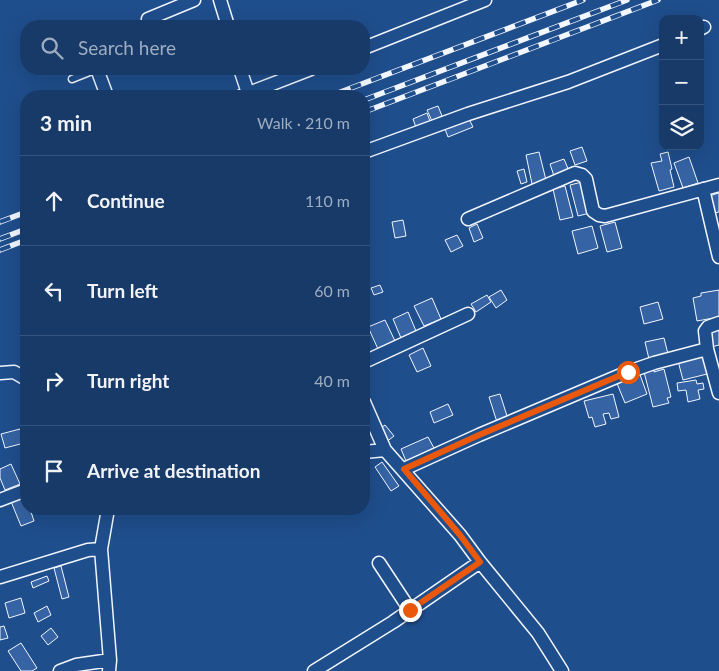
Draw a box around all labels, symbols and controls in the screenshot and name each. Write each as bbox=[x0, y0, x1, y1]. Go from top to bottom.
map controls bbox=[659, 15, 704, 150]
button: + bbox=[659, 15, 704, 60]
search box bbox=[20, 20, 370, 75]
icon: search bbox=[38, 34, 66, 62]
text: Search here bbox=[78, 36, 176, 59]
button: − bbox=[659, 60, 704, 105]
button: layers bbox=[659, 105, 704, 150]
text: 3 min bbox=[40, 110, 92, 135]
text: Walk · 210 m bbox=[257, 113, 350, 132]
icon: ahead bbox=[40, 187, 68, 215]
text: Continue bbox=[87, 189, 165, 212]
text: 110 m bbox=[305, 191, 350, 210]
icon: left bbox=[40, 277, 68, 305]
text: Turn left bbox=[87, 279, 158, 302]
text: 60 m bbox=[314, 281, 350, 300]
route start bbox=[617, 361, 640, 384]
icon: right bbox=[40, 367, 68, 395]
text: Turn right bbox=[87, 369, 169, 392]
text: 40 m bbox=[314, 371, 350, 390]
icon: arrive bbox=[40, 457, 68, 485]
text: Arrive at destination bbox=[87, 459, 260, 482]
route end bbox=[399, 599, 422, 622]

